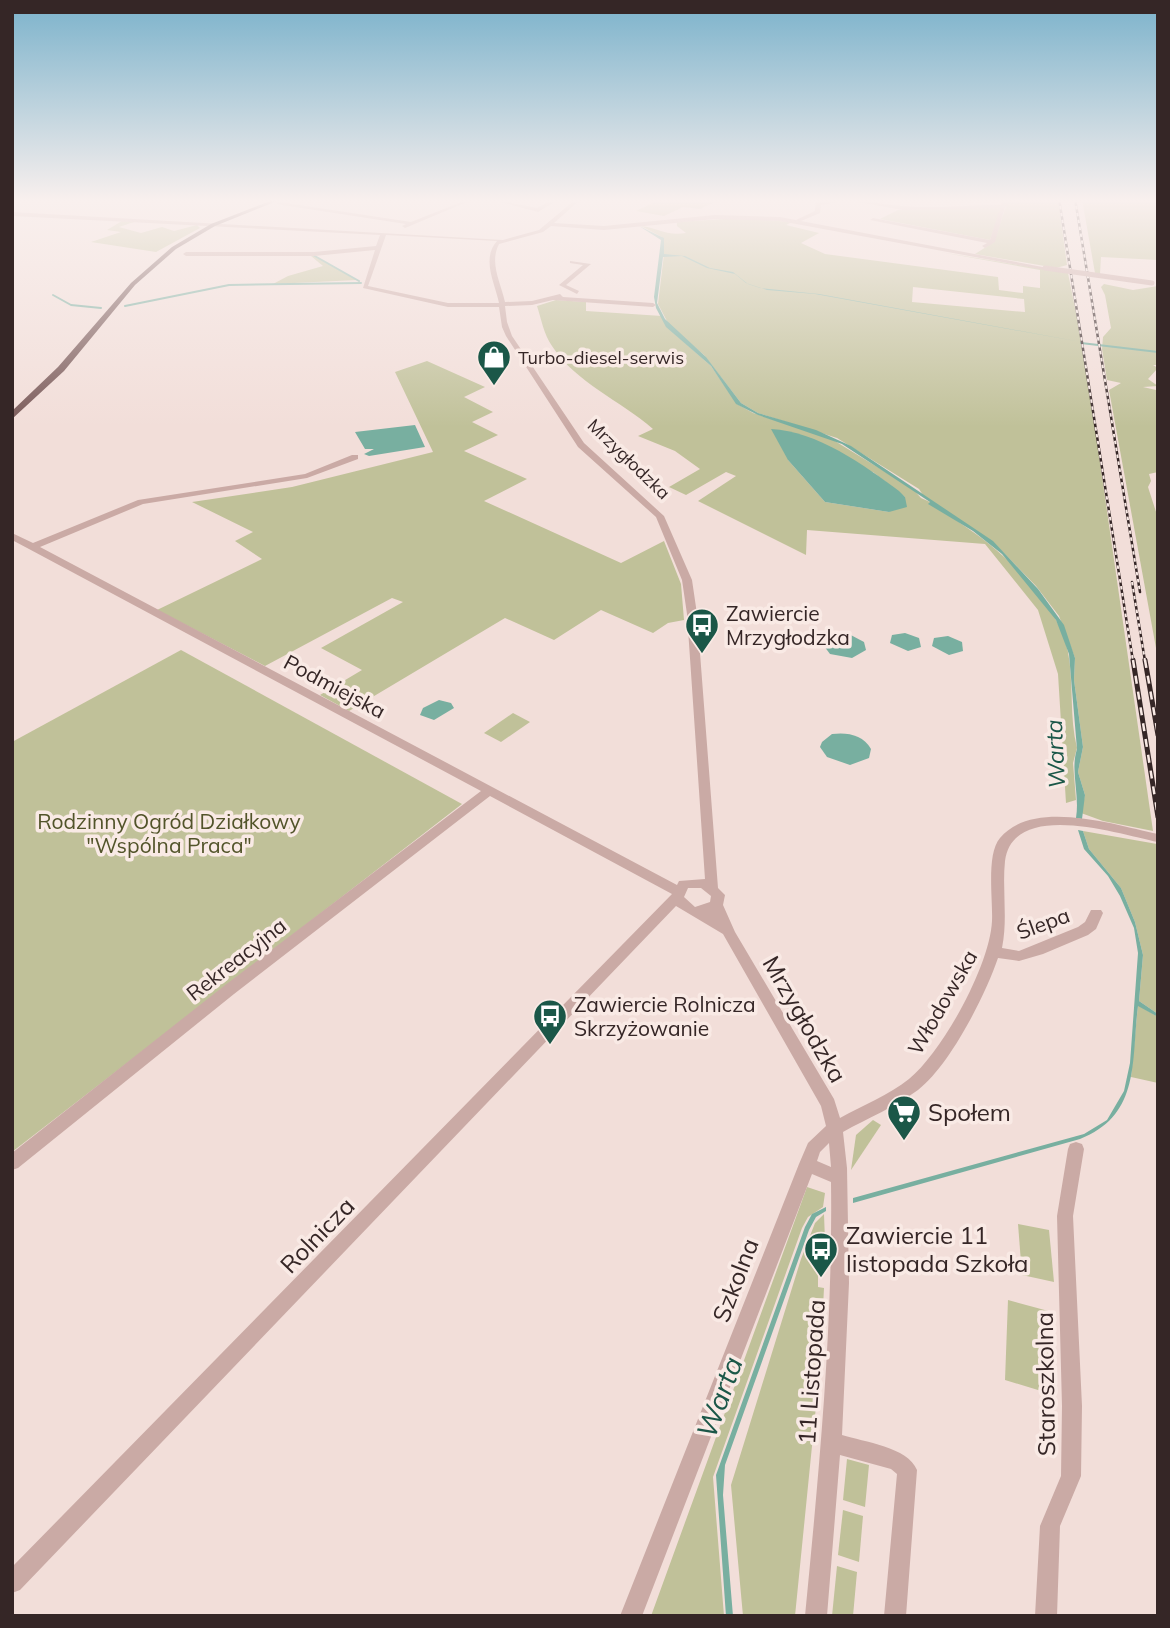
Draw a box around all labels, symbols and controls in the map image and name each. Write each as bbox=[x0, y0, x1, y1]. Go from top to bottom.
shop icon: Turbo-diesel-serwis bbox=[475, 338, 513, 387]
place label: Turbo-diesel-serwis bbox=[518, 346, 684, 369]
street label: Mrzygłodzka bbox=[583, 414, 675, 504]
place label: Zawiercie Mrzygłodzka bbox=[726, 600, 850, 650]
bus stop icon: Zawiercie Mrzygłodzka bbox=[683, 606, 721, 655]
street label: Podmiejska bbox=[280, 648, 390, 724]
water label: Warta bbox=[1039, 719, 1071, 789]
park label: Rodzinny Ogród Działkowy "Wspólna Praca" bbox=[37, 808, 301, 858]
street label: Ślepa bbox=[1013, 901, 1073, 945]
street label: Rekreacyjna bbox=[181, 912, 291, 1006]
street label: Włodowska bbox=[902, 945, 982, 1059]
street label: Mrzygłodzka bbox=[757, 950, 853, 1088]
place label: Zawiercie Rolnicza Skrzyżowanie bbox=[574, 991, 756, 1041]
bus stop icon: Zawiercie Rolnicza Skrzyżowanie bbox=[531, 997, 569, 1046]
supermarket icon: Społem bbox=[885, 1093, 923, 1142]
place label: Społem bbox=[928, 1097, 1011, 1127]
street label: Rolnicza bbox=[274, 1191, 360, 1279]
place label: Zawiercie 11 listopada Szkoła bbox=[846, 1220, 1028, 1278]
bus stop icon: Zawiercie 11 listopada Szkoła bbox=[802, 1230, 840, 1279]
street label: Szkolna bbox=[705, 1234, 765, 1326]
street label: 11 Listopada bbox=[791, 1299, 831, 1445]
street label: Staroszkolna bbox=[1029, 1312, 1061, 1456]
water label: Warta bbox=[688, 1352, 750, 1442]

